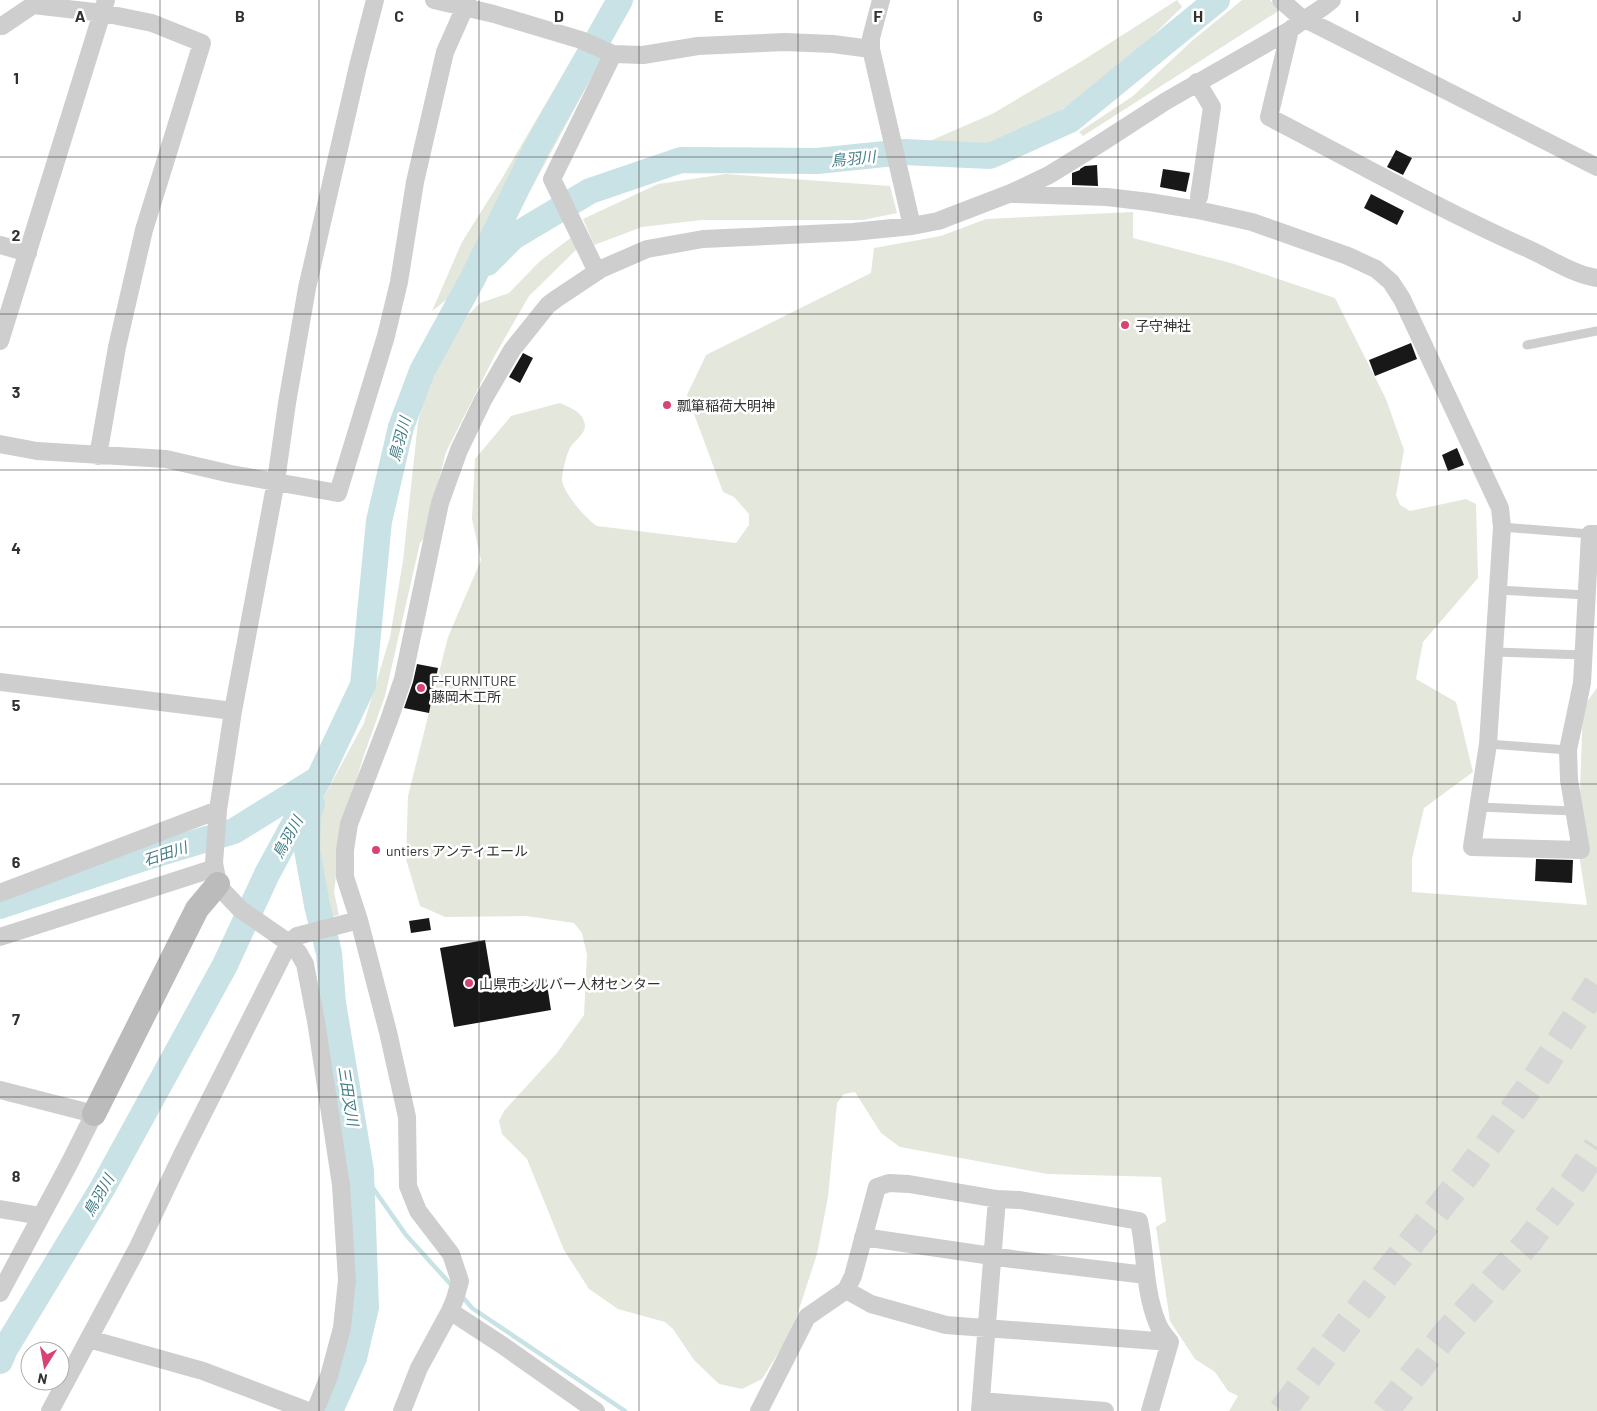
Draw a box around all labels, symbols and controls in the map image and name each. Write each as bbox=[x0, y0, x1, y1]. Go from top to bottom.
text: A bbox=[75, 6, 86, 25]
text: B bbox=[235, 6, 245, 25]
text: C bbox=[394, 6, 404, 25]
text: D bbox=[554, 6, 564, 25]
text: E bbox=[714, 6, 724, 25]
text: F bbox=[874, 6, 883, 25]
text: G bbox=[1033, 6, 1043, 25]
text: H bbox=[1193, 6, 1203, 25]
text: I bbox=[1355, 6, 1359, 25]
text: J bbox=[1512, 6, 1522, 25]
text: 1 bbox=[13, 68, 19, 87]
water label: 鳥羽川 bbox=[830, 146, 878, 169]
text: 2 bbox=[12, 225, 21, 244]
place label: 子守神社 bbox=[1135, 317, 1191, 334]
marker: 子守神社 bbox=[1119, 319, 1131, 331]
text: 3 bbox=[12, 382, 20, 401]
place label: 瓢箪稲荷大明神 bbox=[677, 397, 775, 414]
marker: 瓢箪稲荷大明神 bbox=[661, 399, 673, 411]
water label: 鳥羽川 bbox=[384, 413, 414, 463]
text: 4 bbox=[11, 538, 21, 557]
place label: F-FURNITURE 藤岡木工所 bbox=[431, 672, 517, 705]
marker: F-FURNITURE 藤岡木工所 bbox=[415, 682, 427, 694]
text: 5 bbox=[12, 695, 21, 714]
water label: 鳥羽川 bbox=[268, 811, 307, 861]
water label: 石田川 bbox=[141, 837, 191, 869]
place label: untiers アンティエール bbox=[386, 842, 528, 859]
marker: untiers アンティエール bbox=[370, 844, 382, 856]
text: 6 bbox=[12, 852, 21, 871]
place label: 山県市シルバー人材センター bbox=[479, 975, 661, 992]
marker: 山県市シルバー人材センター bbox=[463, 977, 475, 989]
text: 7 bbox=[12, 1009, 20, 1028]
water label: 三田叉川 bbox=[335, 1065, 363, 1129]
text: 8 bbox=[12, 1166, 21, 1185]
water label: 鳥羽川 bbox=[79, 1169, 118, 1219]
north arrow bbox=[20, 1341, 70, 1391]
text: N bbox=[36, 1370, 49, 1388]

